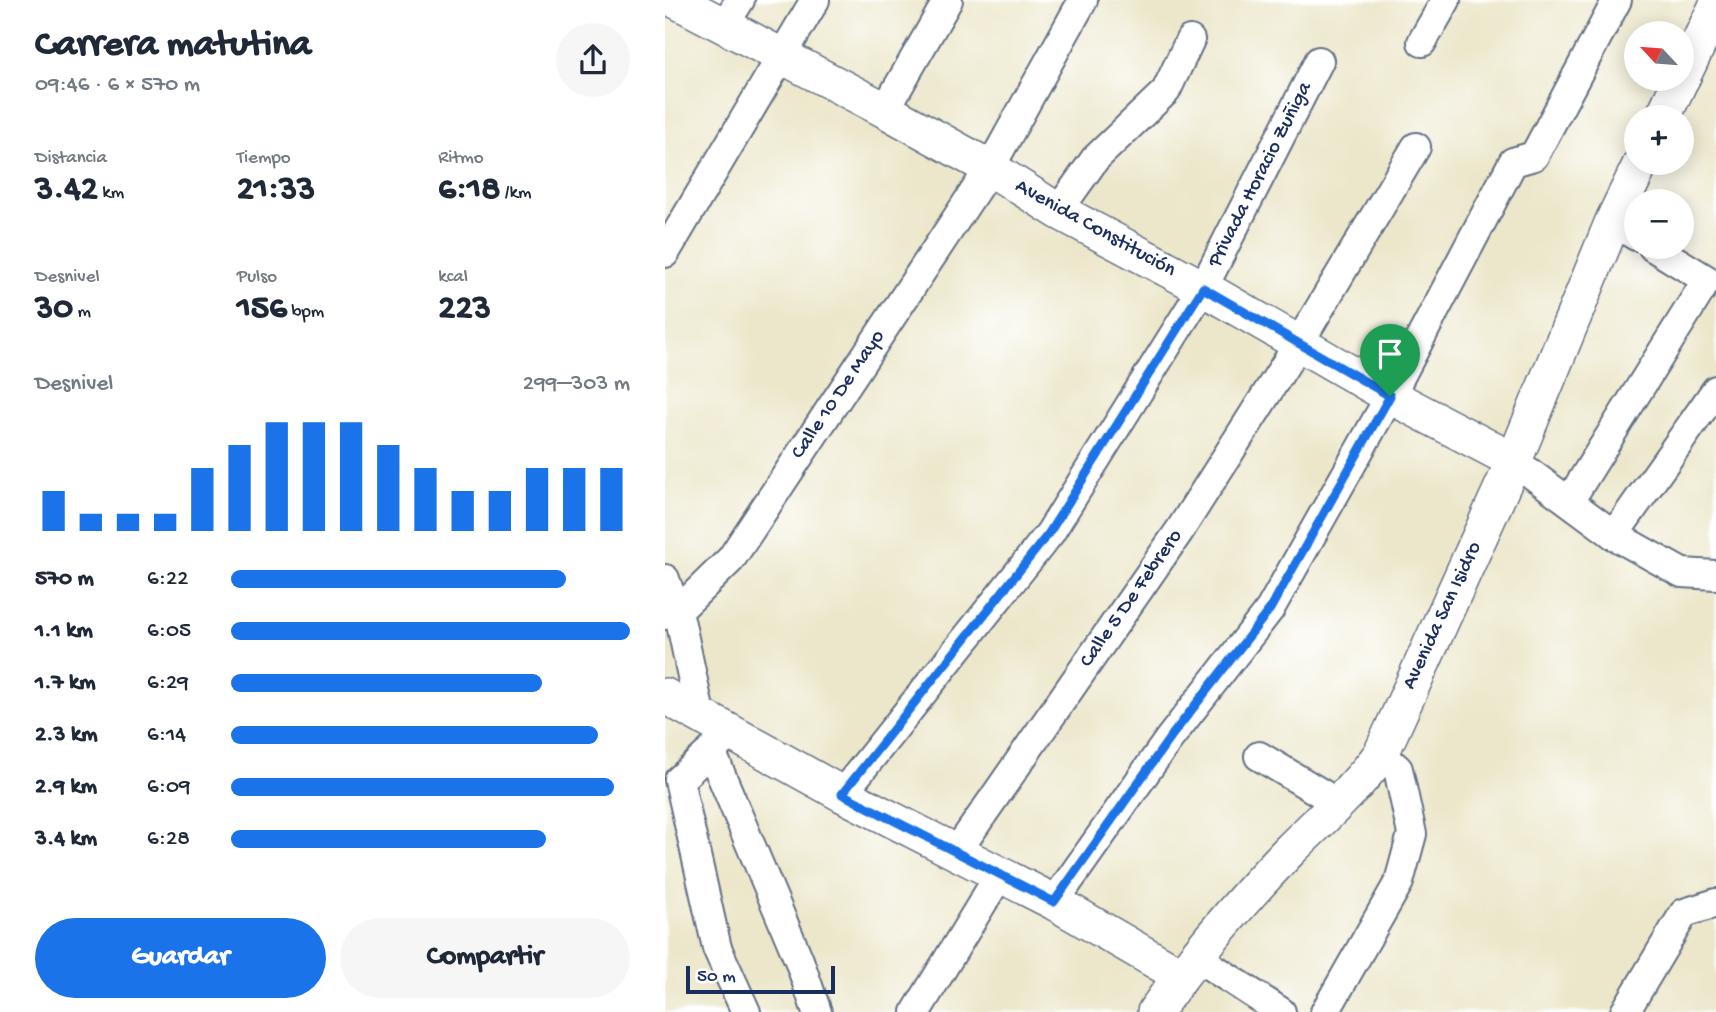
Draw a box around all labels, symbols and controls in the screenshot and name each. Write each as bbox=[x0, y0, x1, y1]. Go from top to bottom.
north arrow bbox=[1624, 21, 1694, 91]
map controls bbox=[1624, 21, 1694, 259]
button: share bbox=[556, 23, 630, 97]
text: Carrera matutina bbox=[35, 24, 311, 68]
text: 09:46 · 6 × 570 m bbox=[35, 72, 200, 99]
street label: Privada Horacio Zuñiga bbox=[1203, 77, 1319, 273]
button: + bbox=[1624, 105, 1694, 175]
text: Distancia bbox=[35, 147, 107, 170]
text: Tiempo bbox=[237, 147, 291, 170]
text: Ritmo bbox=[438, 147, 484, 170]
text: 3.42 bbox=[35, 170, 98, 211]
text: 21:33 bbox=[237, 170, 315, 211]
text: 6:18 bbox=[438, 170, 500, 211]
street label: Avenida Constitución bbox=[1010, 174, 1180, 284]
text: km bbox=[98, 182, 124, 205]
text: /km bbox=[500, 182, 531, 205]
button: − bbox=[1624, 189, 1694, 259]
text: Desnivel bbox=[35, 266, 100, 289]
text: Pulso bbox=[237, 266, 277, 289]
text: kcal bbox=[438, 266, 468, 289]
text: 30 bbox=[35, 289, 73, 330]
text: 156 bbox=[237, 289, 287, 330]
text: 223 bbox=[438, 289, 491, 330]
text: m bbox=[73, 301, 91, 324]
text: bpm bbox=[287, 301, 324, 324]
pin bbox=[1360, 324, 1420, 396]
street label: Calle 10 De Mayo bbox=[787, 326, 891, 464]
icon: arrive bbox=[1371, 335, 1409, 373]
text: Desnivel bbox=[35, 371, 113, 398]
text: 299–303 m bbox=[523, 371, 630, 398]
street label: Calle 5 De Febrero bbox=[1075, 525, 1189, 673]
street label: Avenida San Isidro bbox=[1398, 538, 1488, 694]
text: 570 m bbox=[35, 566, 94, 593]
text: 6:22 bbox=[147, 566, 188, 593]
text: 1.1 km bbox=[35, 618, 93, 645]
text: 6:05 bbox=[147, 618, 191, 645]
text: 1.7 km bbox=[35, 670, 96, 697]
text: 6:29 bbox=[147, 670, 189, 697]
text: 2.3 km bbox=[35, 722, 97, 749]
text: 6:14 bbox=[147, 722, 186, 749]
text: 2.9 km bbox=[35, 774, 97, 801]
text: 6:09 bbox=[147, 774, 190, 801]
text: 3.4 km bbox=[35, 826, 97, 853]
text: 6:28 bbox=[147, 826, 190, 853]
button: Guardar bbox=[35, 918, 326, 998]
button: Compartir bbox=[340, 918, 630, 998]
scale bar bbox=[686, 963, 835, 995]
text: 50 m bbox=[697, 966, 736, 989]

